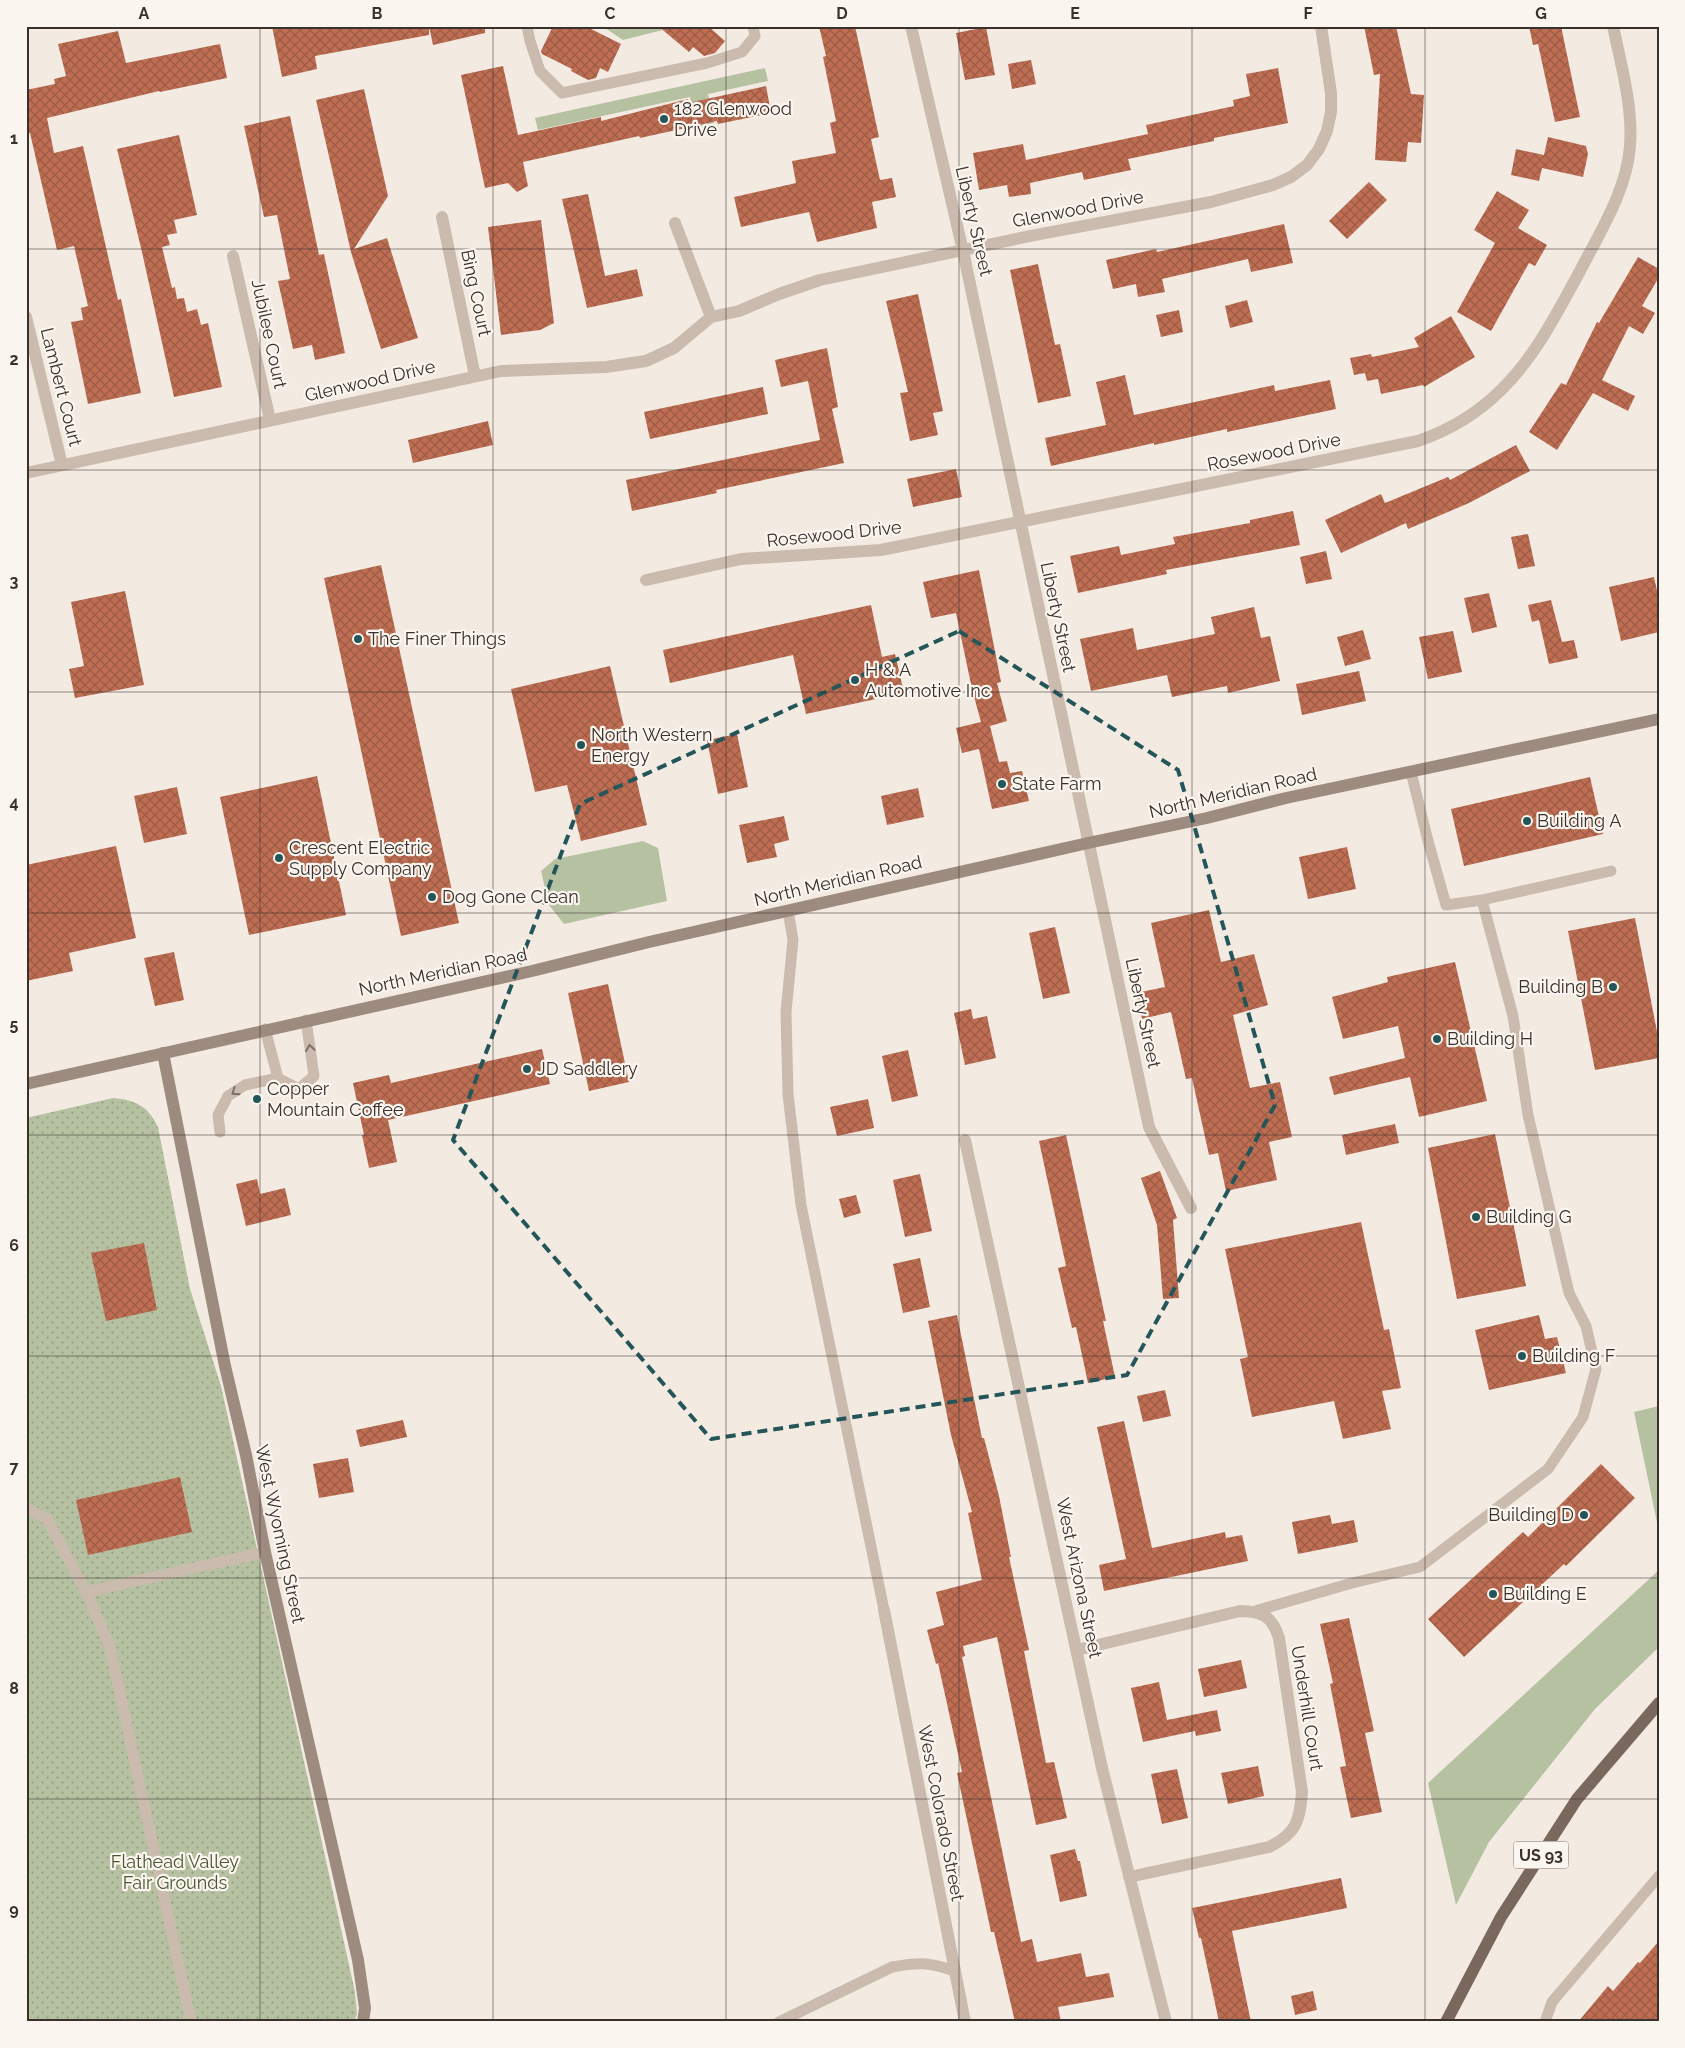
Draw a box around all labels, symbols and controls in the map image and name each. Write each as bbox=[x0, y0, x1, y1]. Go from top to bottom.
text: A bbox=[139, 4, 150, 23]
text: B bbox=[372, 4, 383, 23]
text: C bbox=[605, 4, 616, 23]
text: D bbox=[836, 4, 848, 23]
text: E bbox=[1070, 4, 1080, 23]
text: F bbox=[1303, 4, 1313, 23]
text: G bbox=[1535, 4, 1547, 23]
place label: 182 Glenwood Drive bbox=[674, 98, 792, 140]
marker: 182 Glenwood Drive bbox=[658, 113, 670, 125]
text: 1 bbox=[10, 129, 18, 148]
street label: Liberty Street bbox=[952, 164, 997, 278]
street label: Glenwood Drive bbox=[1011, 185, 1146, 232]
street label: Bing Court bbox=[457, 248, 496, 338]
street label: Jubilee Court bbox=[248, 277, 291, 390]
street label: Lambert Court bbox=[37, 325, 86, 448]
text: 2 bbox=[9, 350, 19, 369]
street label: Glenwood Drive bbox=[303, 355, 438, 406]
street label: Rosewood Drive bbox=[1205, 428, 1343, 475]
street label: Rosewood Drive bbox=[765, 516, 903, 551]
street label: Liberty Street bbox=[1037, 560, 1080, 674]
text: 3 bbox=[10, 572, 19, 591]
place label: The Finer Things bbox=[368, 628, 506, 649]
marker: The Finer Things bbox=[352, 633, 364, 645]
place label: H & A Automotive Inc bbox=[865, 659, 991, 701]
marker: H & A Automotive Inc bbox=[849, 674, 861, 686]
place label: North Western Energy bbox=[591, 724, 712, 766]
marker: North Western Energy bbox=[575, 739, 587, 751]
street label: North Meridian Road bbox=[1147, 763, 1319, 822]
place label: State Farm bbox=[1012, 773, 1102, 794]
marker: State Farm bbox=[996, 778, 1008, 790]
text: 4 bbox=[9, 793, 19, 812]
place label: Building A bbox=[1537, 810, 1621, 831]
marker: Building A bbox=[1521, 815, 1533, 827]
place label: Crescent Electric Supply Company bbox=[289, 837, 432, 879]
street label: North Meridian Road bbox=[752, 851, 924, 910]
marker: Crescent Electric Supply Company bbox=[273, 852, 285, 864]
place label: Dog Gone Clean bbox=[442, 886, 579, 907]
marker: Dog Gone Clean bbox=[426, 891, 438, 903]
street label: North Meridian Road bbox=[357, 943, 529, 1000]
street label: Liberty Street bbox=[1122, 956, 1165, 1070]
place label: Building B bbox=[1518, 976, 1603, 997]
marker: Building B bbox=[1607, 981, 1619, 993]
text: 5 bbox=[10, 1015, 19, 1034]
place label: Building H bbox=[1447, 1028, 1533, 1049]
marker: Building H bbox=[1431, 1033, 1443, 1045]
one-way arrow bbox=[305, 1044, 315, 1053]
place label: JD Saddlery bbox=[537, 1058, 638, 1079]
marker: JD Saddlery bbox=[521, 1063, 533, 1075]
place label: Copper Mountain Coffee bbox=[267, 1078, 404, 1120]
one-way arrow bbox=[231, 1086, 240, 1095]
marker: Copper Mountain Coffee bbox=[251, 1093, 263, 1105]
place label: Building G bbox=[1486, 1206, 1572, 1227]
marker: Building G bbox=[1470, 1211, 1482, 1223]
text: 6 bbox=[9, 1236, 19, 1255]
place label: Building F bbox=[1532, 1345, 1615, 1366]
marker: Building F bbox=[1516, 1350, 1528, 1362]
street label: West Wyoming Street bbox=[251, 1443, 310, 1625]
text: 7 bbox=[10, 1458, 19, 1477]
street label: West Arizona Street bbox=[1052, 1496, 1107, 1660]
place label: Building D bbox=[1488, 1504, 1574, 1525]
marker: Building D bbox=[1578, 1509, 1590, 1521]
place label: Building E bbox=[1503, 1583, 1587, 1604]
marker: Building E bbox=[1487, 1588, 1499, 1600]
street label: Underhill Court bbox=[1287, 1644, 1328, 1772]
text: 8 bbox=[9, 1679, 19, 1698]
street label: West Colorado Street bbox=[914, 1723, 969, 1903]
road number: US 93 bbox=[1514, 1842, 1568, 1868]
park label: Flathead Valley Fair Grounds bbox=[111, 1851, 239, 1893]
text: 9 bbox=[9, 1900, 19, 1919]

